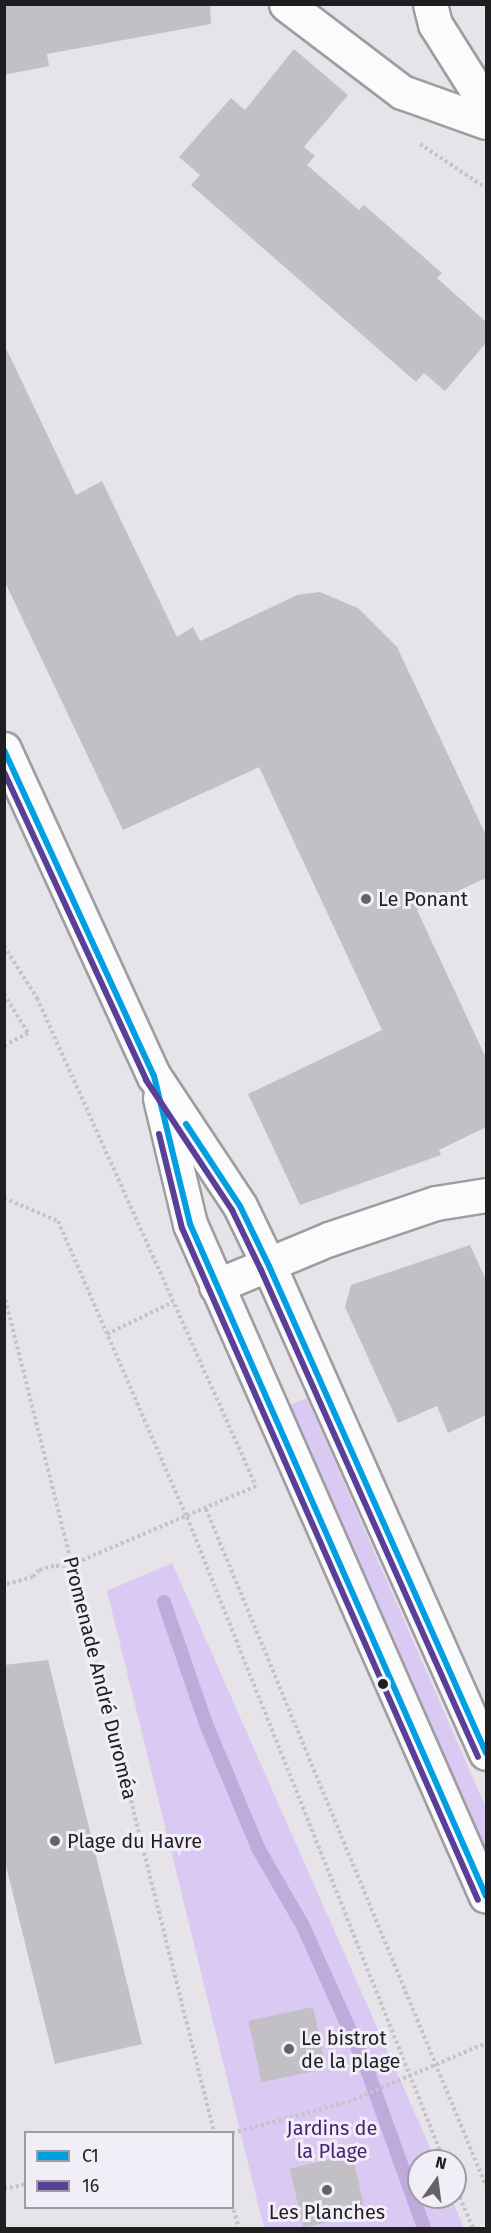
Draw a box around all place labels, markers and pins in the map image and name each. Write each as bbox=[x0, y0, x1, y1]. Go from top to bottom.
place label: Le Ponant bbox=[378, 887, 468, 911]
marker: Le Ponant bbox=[359, 892, 373, 906]
unlabelled marker bbox=[377, 1678, 389, 1690]
place label: Plage du Havre bbox=[67, 1829, 202, 1853]
marker: Plage du Havre bbox=[48, 1834, 62, 1848]
place label: Le bistrot de la plage bbox=[301, 2026, 400, 2073]
marker: Le bistrot de la plage bbox=[282, 2042, 296, 2056]
marker: Les Planches bbox=[320, 2183, 334, 2197]
place label: Les Planches bbox=[269, 2200, 385, 2224]

